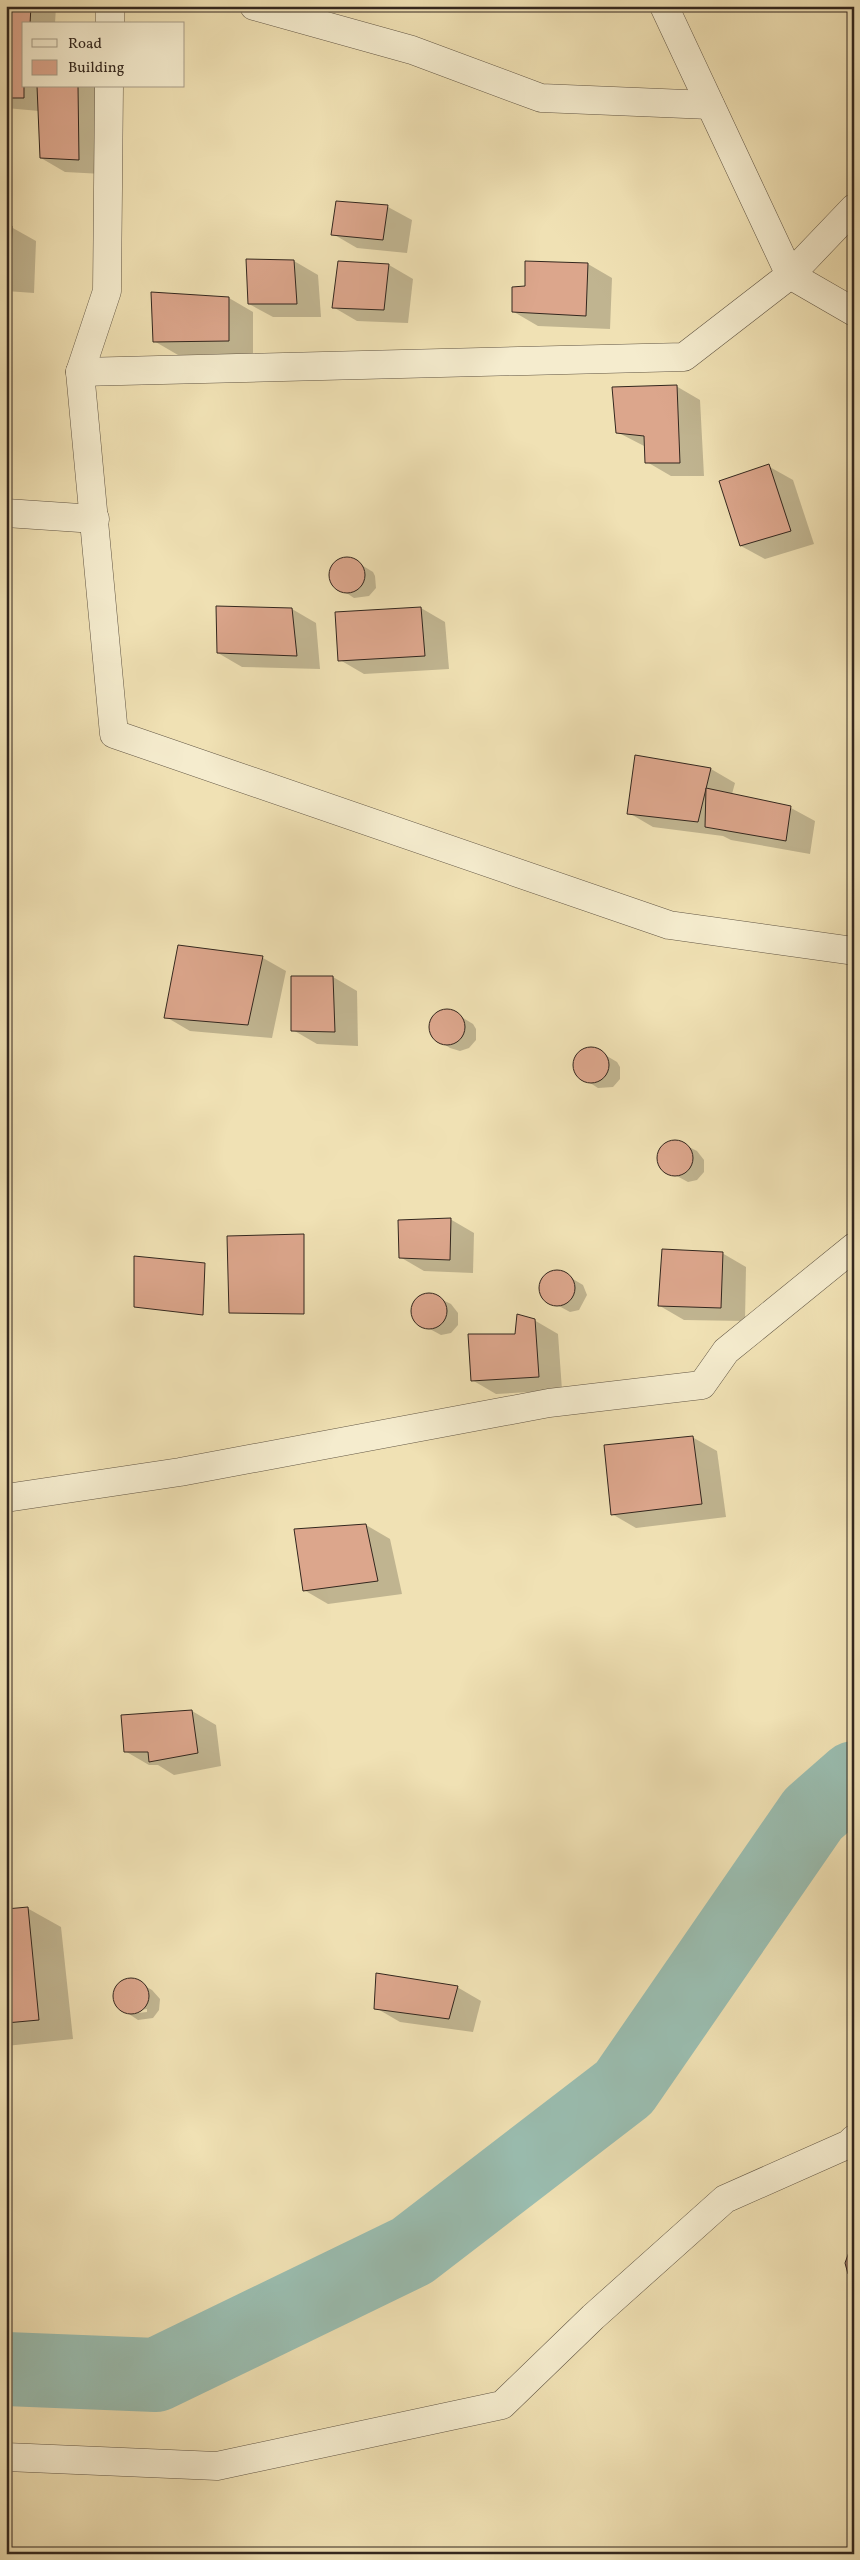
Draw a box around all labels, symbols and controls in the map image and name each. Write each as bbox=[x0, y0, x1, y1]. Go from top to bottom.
legend bbox=[22, 22, 185, 88]
text: Road bbox=[68, 34, 102, 55]
text: Building bbox=[68, 58, 125, 79]

